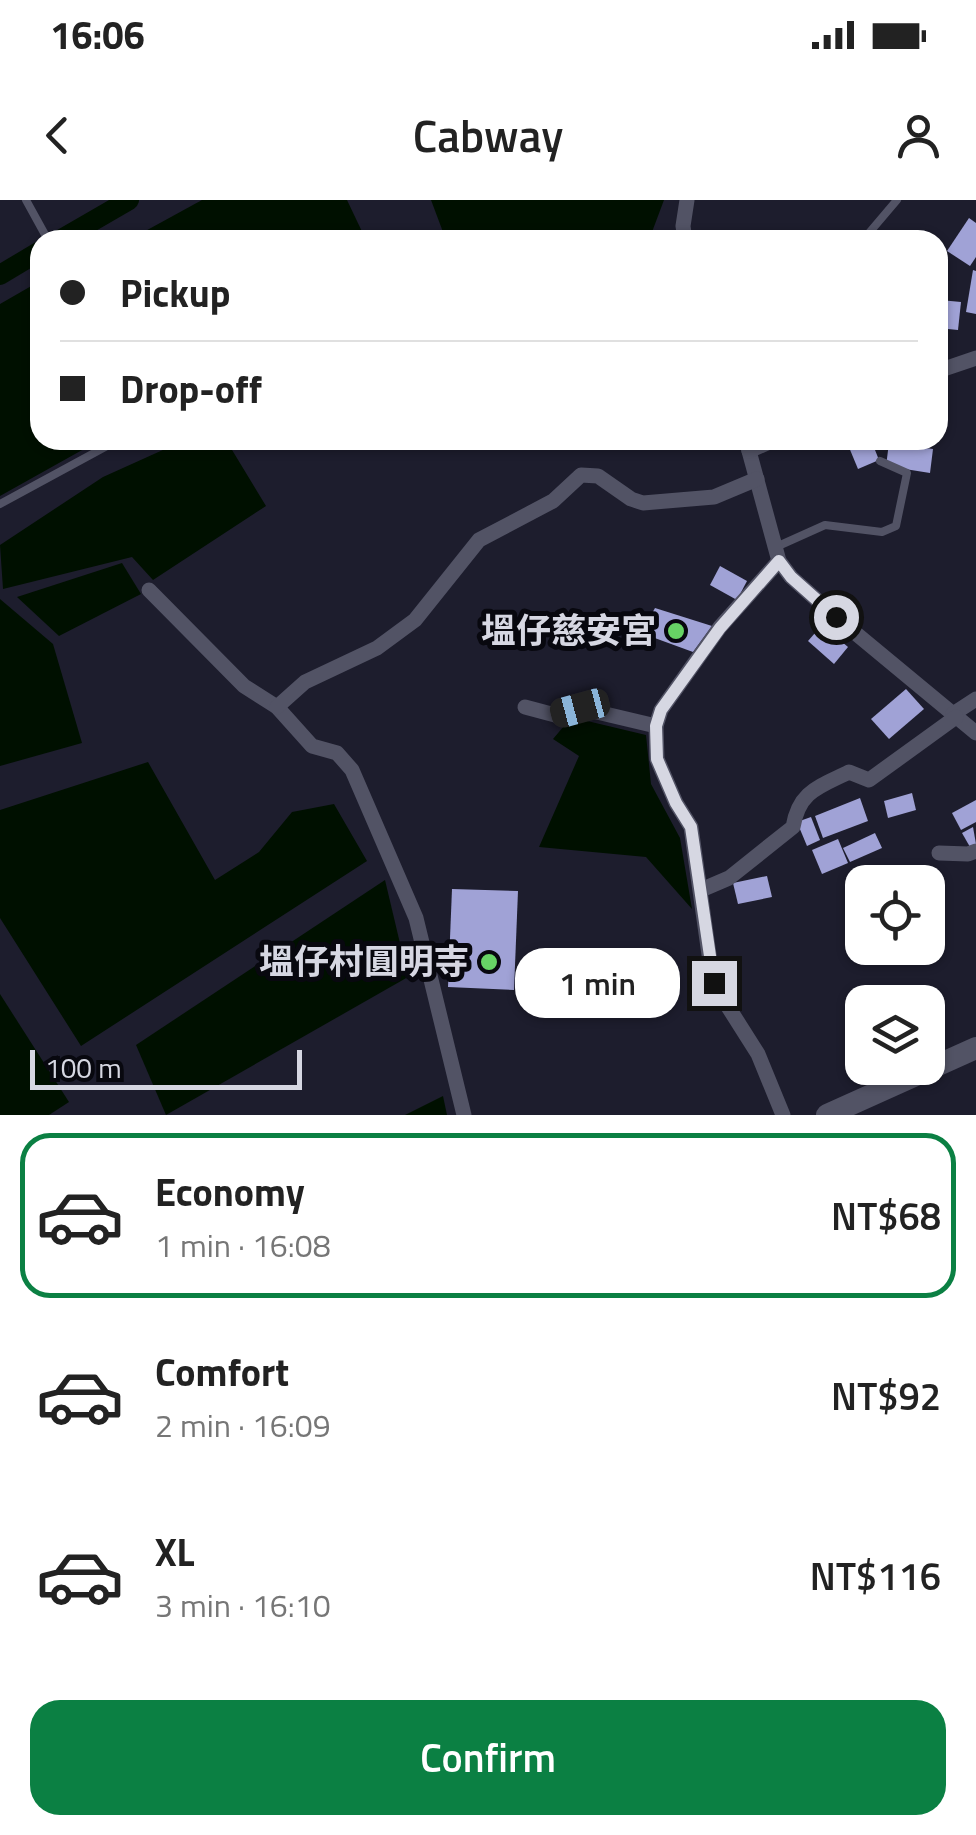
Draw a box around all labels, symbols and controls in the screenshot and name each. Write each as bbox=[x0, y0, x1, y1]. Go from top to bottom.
text: 16:06 bbox=[50, 6, 145, 64]
text: Cabway bbox=[413, 101, 563, 169]
icon: back bbox=[30, 108, 85, 163]
icon: person bbox=[891, 108, 946, 163]
text: Pickup bbox=[120, 264, 230, 322]
text: Drop-off bbox=[120, 360, 262, 418]
route start bbox=[814, 595, 859, 640]
place label: 塭仔慈安宮 bbox=[481, 603, 656, 657]
marker: 塭仔慈安宮 bbox=[665, 620, 687, 642]
car bbox=[547, 686, 613, 730]
map controls bbox=[845, 865, 945, 1085]
button: locate bbox=[845, 865, 945, 965]
place label: 塭仔村圓明寺 bbox=[259, 934, 469, 988]
callout: 1 min bbox=[514, 948, 679, 1018]
marker: 塭仔村圓明寺 bbox=[478, 951, 500, 973]
text: 1 min bbox=[559, 959, 636, 1007]
route end bbox=[692, 961, 737, 1006]
button: layers bbox=[845, 985, 945, 1085]
scale bar bbox=[30, 1045, 302, 1090]
text: 100 m bbox=[45, 1046, 122, 1089]
text: Economy bbox=[155, 1163, 305, 1221]
icon: car bbox=[35, 1171, 125, 1261]
text: NT$68 bbox=[831, 1187, 941, 1245]
text: 1 min · 16:08 bbox=[155, 1221, 331, 1269]
text: Comfort bbox=[155, 1343, 289, 1401]
icon: car bbox=[35, 1351, 125, 1441]
text: NT$92 bbox=[831, 1367, 941, 1425]
text: 2 min · 16:09 bbox=[155, 1401, 331, 1449]
text: XL bbox=[155, 1523, 195, 1581]
icon: car bbox=[35, 1531, 125, 1621]
text: NT$116 bbox=[810, 1547, 941, 1605]
text: 3 min · 16:10 bbox=[155, 1581, 331, 1629]
button: Confirm bbox=[30, 1700, 946, 1815]

